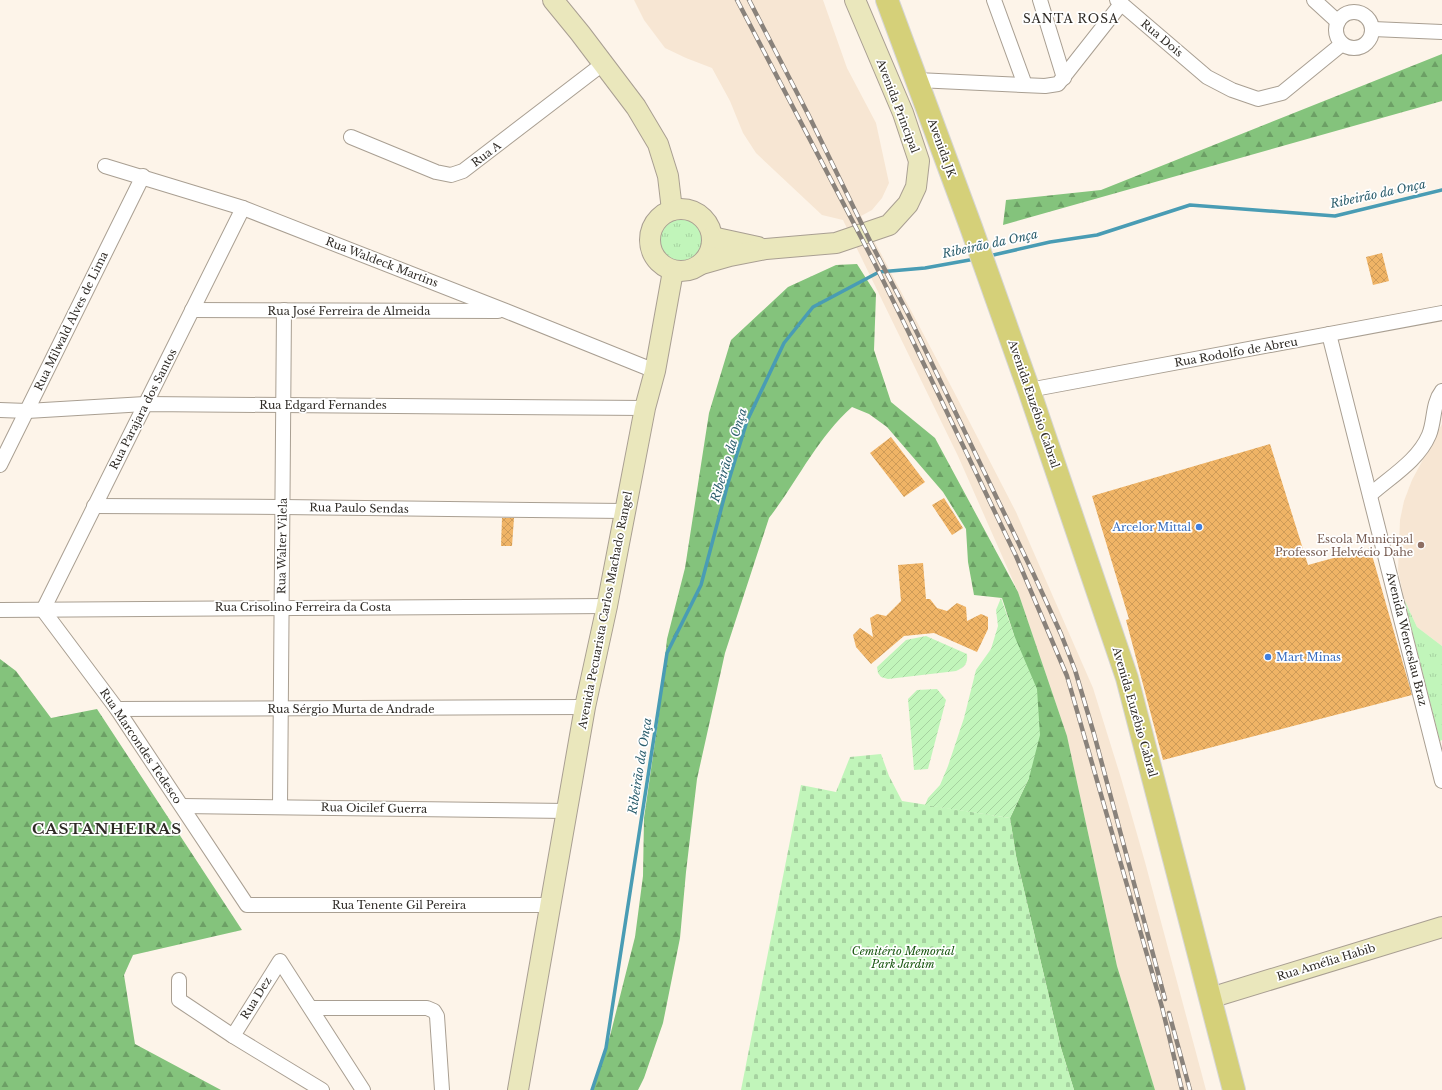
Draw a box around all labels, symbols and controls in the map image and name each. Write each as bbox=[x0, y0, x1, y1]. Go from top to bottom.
district label: SANTA ROSA bbox=[1023, 11, 1119, 26]
street label: Rua Dois bbox=[1138, 16, 1186, 60]
street label: Avenida Principal bbox=[873, 56, 923, 155]
street label: Avenida JK bbox=[925, 116, 959, 180]
street label: Rua A bbox=[469, 138, 504, 170]
water label: Ribeirão da Onça bbox=[1328, 176, 1427, 211]
water label: Ribeirão da Onça bbox=[940, 226, 1039, 261]
street label: Rua Waldeck Martins bbox=[324, 234, 440, 290]
street label: Rua Milwald Alves de Lima bbox=[31, 248, 111, 393]
street label: Rua José Ferreira de Almeida bbox=[268, 304, 431, 318]
street label: Rua Rodolfo de Abreu bbox=[1173, 334, 1299, 370]
street label: Avenida Euzébio Cabral bbox=[1005, 337, 1063, 470]
street label: Rua Parajara dos Santos bbox=[106, 346, 180, 472]
street label: Rua Edgard Fernandes bbox=[259, 398, 387, 412]
water label: Ribeirão da Onça bbox=[707, 406, 750, 505]
street label: Avenida Pecuarista Carlos Machado Rangel bbox=[575, 490, 635, 731]
street label: Rua Walter Vilela bbox=[274, 497, 290, 594]
street label: Rua Paulo Sendas bbox=[309, 500, 409, 516]
place label: Arcelor Mittal bbox=[1112, 520, 1191, 534]
marker: Arcelor Mittal bbox=[1194, 522, 1204, 532]
place label: Escola Municipal Professor Helvécio Dahe bbox=[1275, 532, 1413, 559]
marker: Escola Municipal Professor Helvécio Dahe bbox=[1416, 540, 1426, 550]
street label: Avenida Wenceslau Braz bbox=[1383, 570, 1430, 707]
street label: Rua Crisolino Ferreira da Costa bbox=[215, 600, 392, 614]
street label: Avenida Euzébio Cabral bbox=[1109, 644, 1160, 779]
place label: Mart Minas bbox=[1276, 650, 1341, 664]
marker: Mart Minas bbox=[1263, 652, 1273, 662]
street label: Rua Marcondes Tedesco bbox=[97, 686, 185, 806]
street label: Rua Sérgio Murta de Andrade bbox=[267, 702, 435, 716]
water label: Ribeirão da Onça bbox=[624, 717, 655, 816]
street label: Rua Oicilef Guerra bbox=[321, 800, 428, 816]
district label: CASTANHEIRAS bbox=[32, 819, 182, 838]
street label: Rua Tenente Gil Pereira bbox=[332, 898, 467, 912]
street label: Rua Amélia Habib bbox=[1275, 940, 1377, 984]
park label: Cemitério Memorial Park Jardim bbox=[852, 944, 955, 971]
street label: Rua Dez bbox=[238, 974, 274, 1022]

